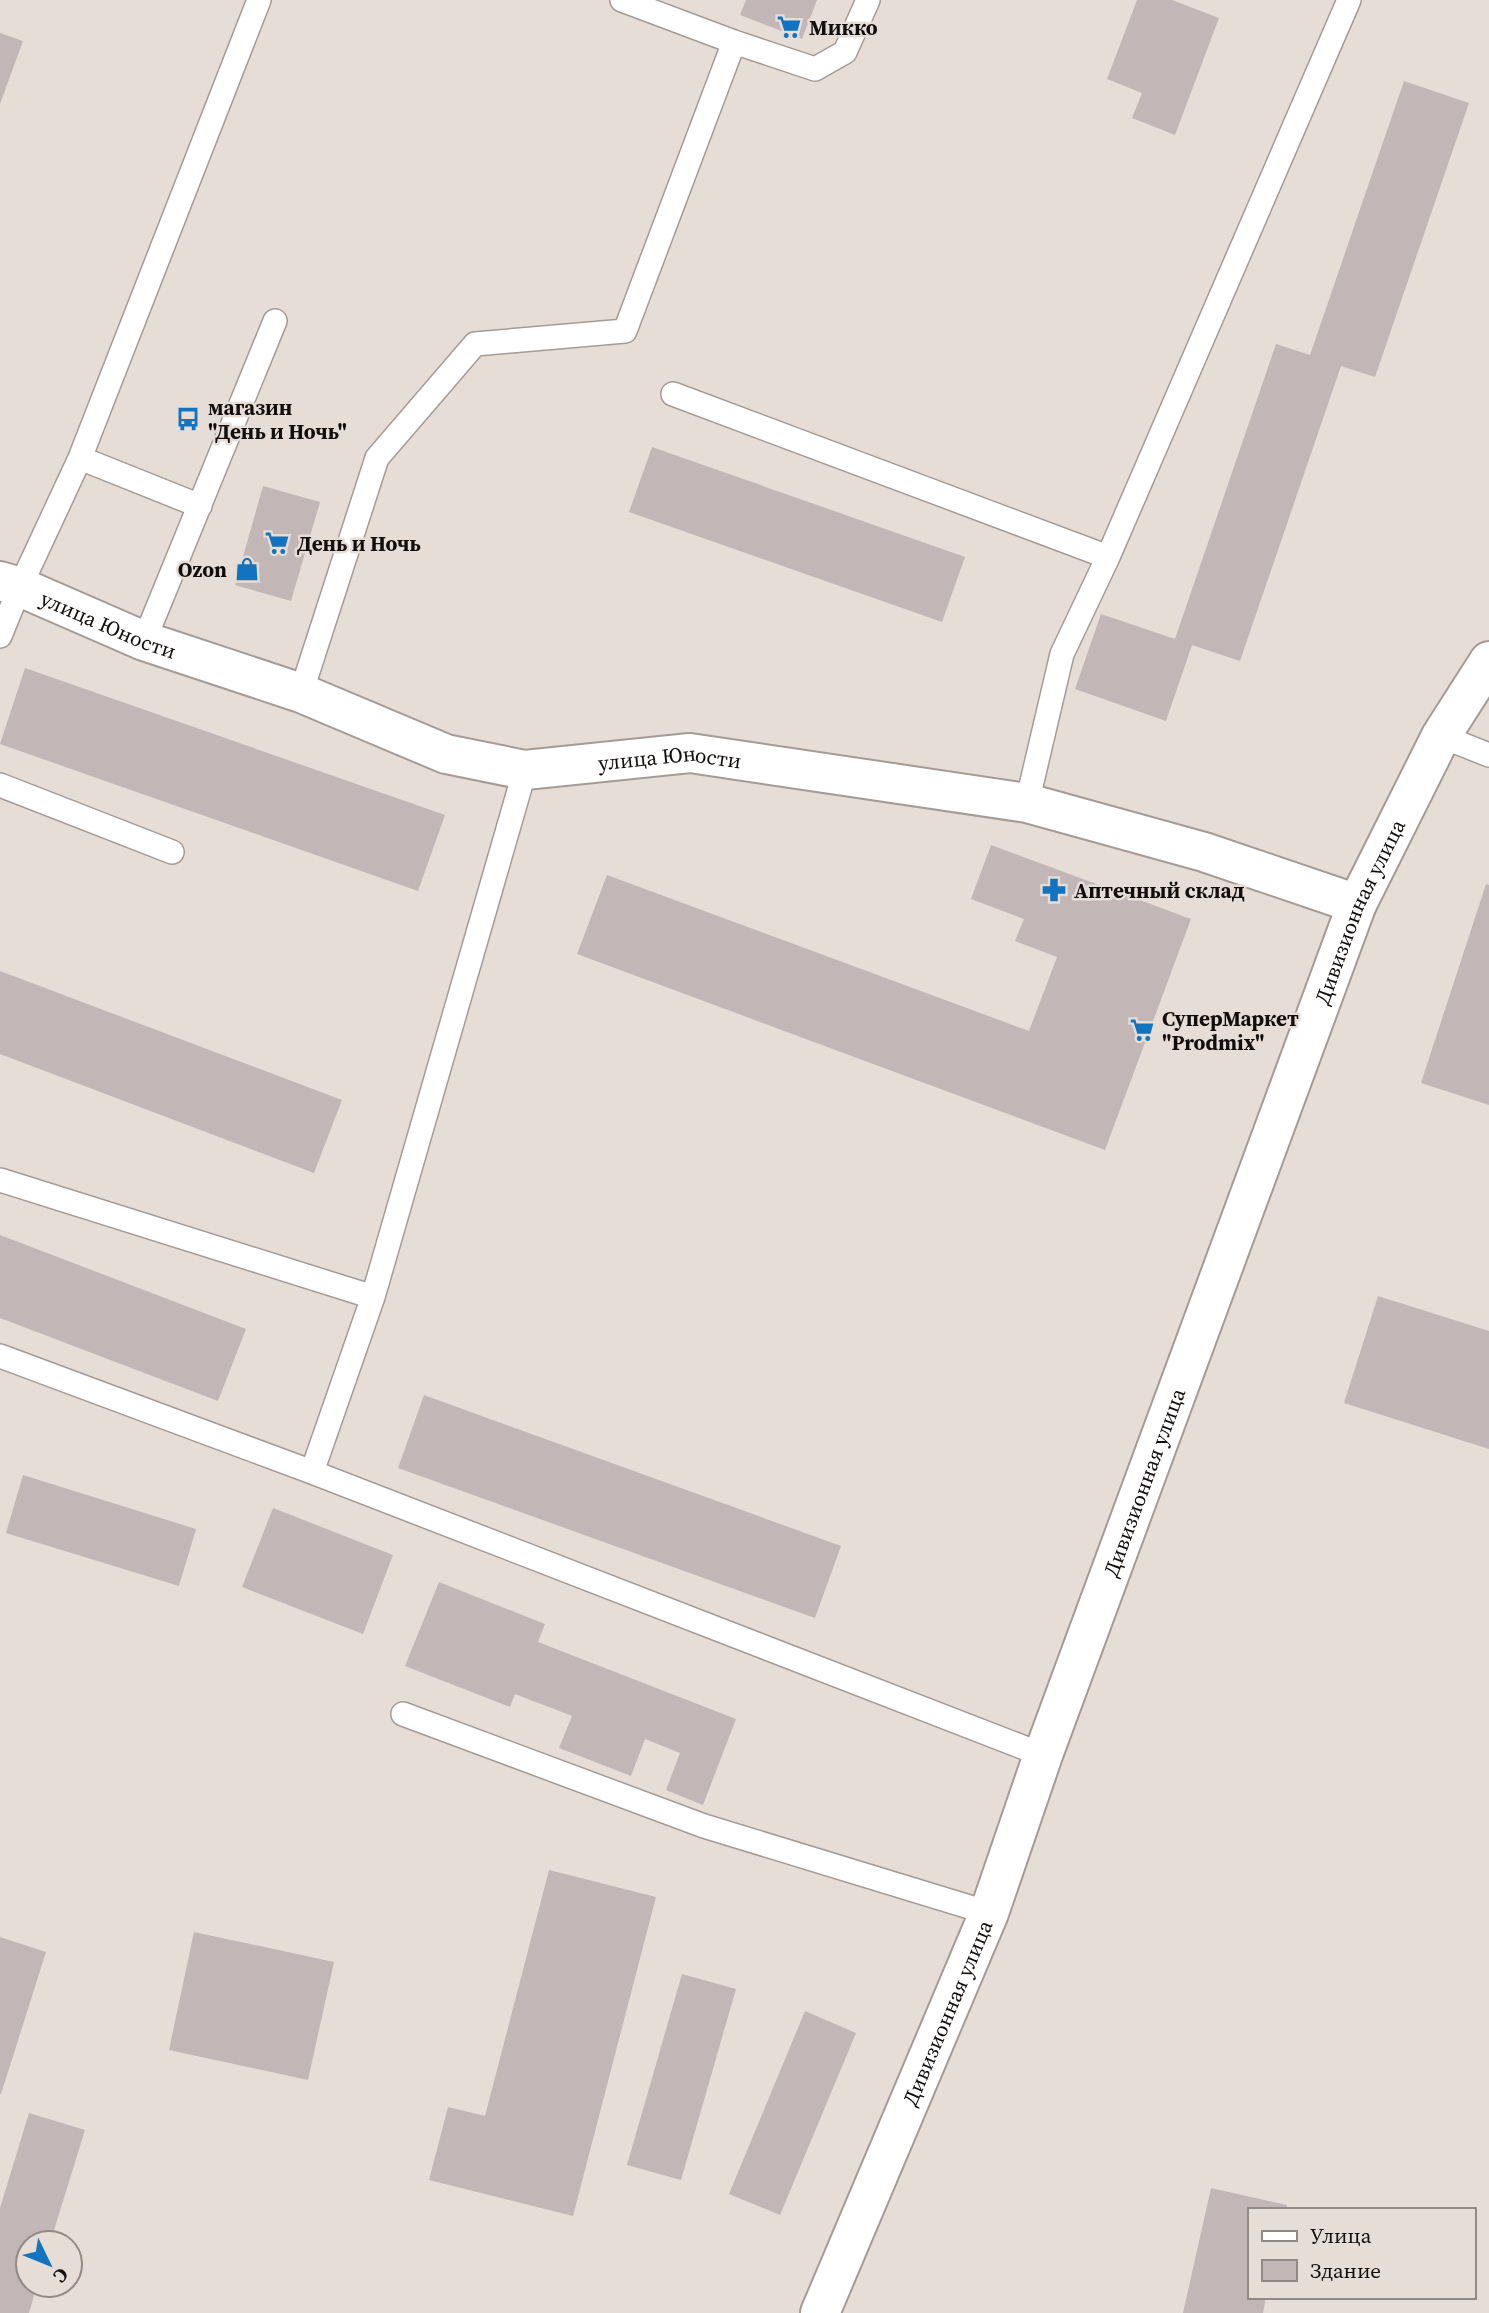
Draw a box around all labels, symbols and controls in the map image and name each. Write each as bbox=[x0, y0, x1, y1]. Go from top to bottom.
supermarket icon: Микко bbox=[775, 13, 803, 41]
place label: Микко bbox=[809, 13, 878, 42]
place label: магазин "День и Ночь" bbox=[208, 393, 347, 446]
bus stop icon: магазин "День и Ночь" bbox=[174, 405, 202, 433]
supermarket icon: День и Ночь bbox=[263, 529, 291, 557]
place label: День и Ночь bbox=[297, 529, 421, 558]
place label: Ozon bbox=[178, 555, 227, 584]
shop icon: Ozon bbox=[233, 555, 261, 583]
street label: улица Юности bbox=[36, 583, 180, 665]
street label: улица Юности bbox=[596, 738, 743, 777]
street label: Дивизионная улица bbox=[1307, 814, 1412, 1008]
pharmacy icon: Аптечный склад bbox=[1040, 876, 1068, 904]
place label: Аптечный склад bbox=[1074, 876, 1245, 905]
place label: СуперМаркет "Prodmix" bbox=[1162, 1004, 1299, 1057]
supermarket icon: СуперМаркет "Prodmix" bbox=[1128, 1016, 1156, 1044]
street label: Дивизионная улица bbox=[1096, 1384, 1192, 1581]
street label: Дивизионная улица bbox=[895, 1915, 999, 2110]
legend bbox=[1248, 2208, 1475, 2299]
text: Улица bbox=[1310, 2221, 1372, 2250]
north arrow bbox=[14, 2229, 84, 2299]
text: Здание bbox=[1310, 2256, 1381, 2285]
text: С bbox=[48, 2262, 75, 2289]

